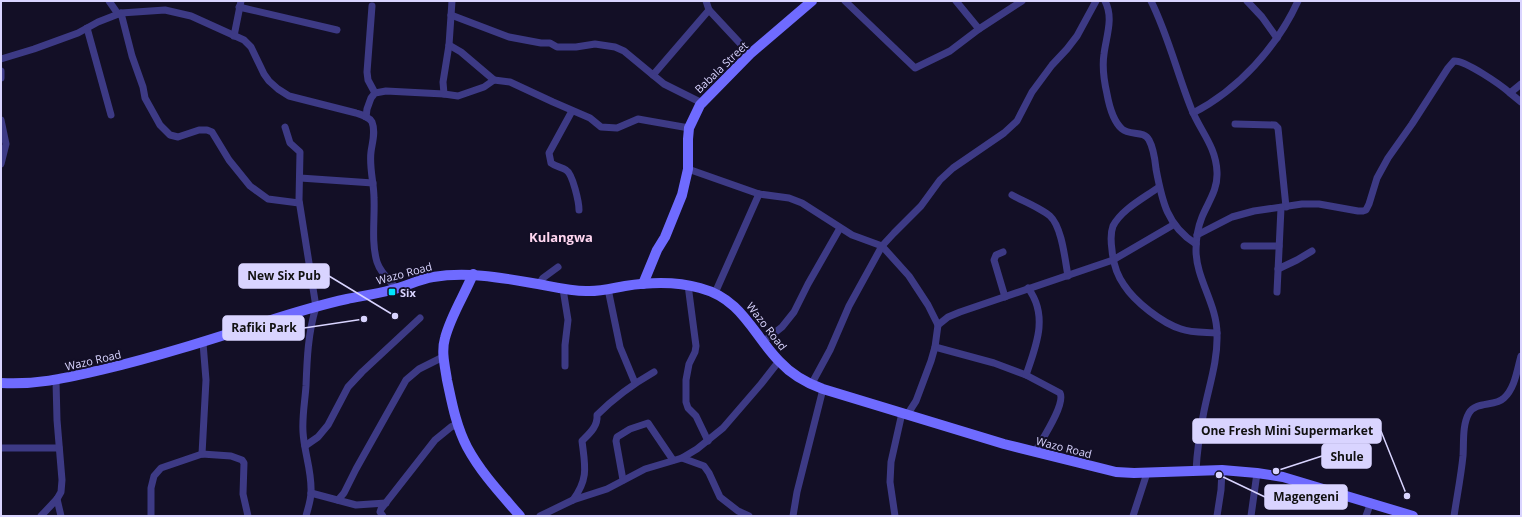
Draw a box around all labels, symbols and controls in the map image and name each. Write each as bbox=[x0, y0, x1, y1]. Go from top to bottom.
street label: Babala Street bbox=[691, 38, 751, 96]
district label: Kulangwa bbox=[529, 228, 593, 246]
street label: Wazo Road bbox=[374, 258, 434, 288]
callout: New Six Pub bbox=[239, 264, 329, 288]
text: New Six Pub bbox=[247, 267, 321, 284]
place label: Six bbox=[400, 285, 416, 300]
marker: Six bbox=[387, 287, 397, 297]
street label: Wazo Road bbox=[743, 299, 791, 353]
callout: Rafiki Park bbox=[223, 316, 304, 340]
text: Rafiki Park bbox=[231, 319, 297, 336]
street label: Wazo Road bbox=[63, 346, 123, 374]
callout: One Fresh Mini Supermarket bbox=[1193, 419, 1381, 443]
text: One Fresh Mini Supermarket bbox=[1201, 422, 1373, 439]
street label: Wazo Road bbox=[1034, 433, 1094, 461]
callout: Shule bbox=[1322, 444, 1371, 468]
text: Shule bbox=[1330, 448, 1364, 465]
callout: Magengeni bbox=[1265, 485, 1347, 509]
text: Magengeni bbox=[1273, 488, 1339, 505]

